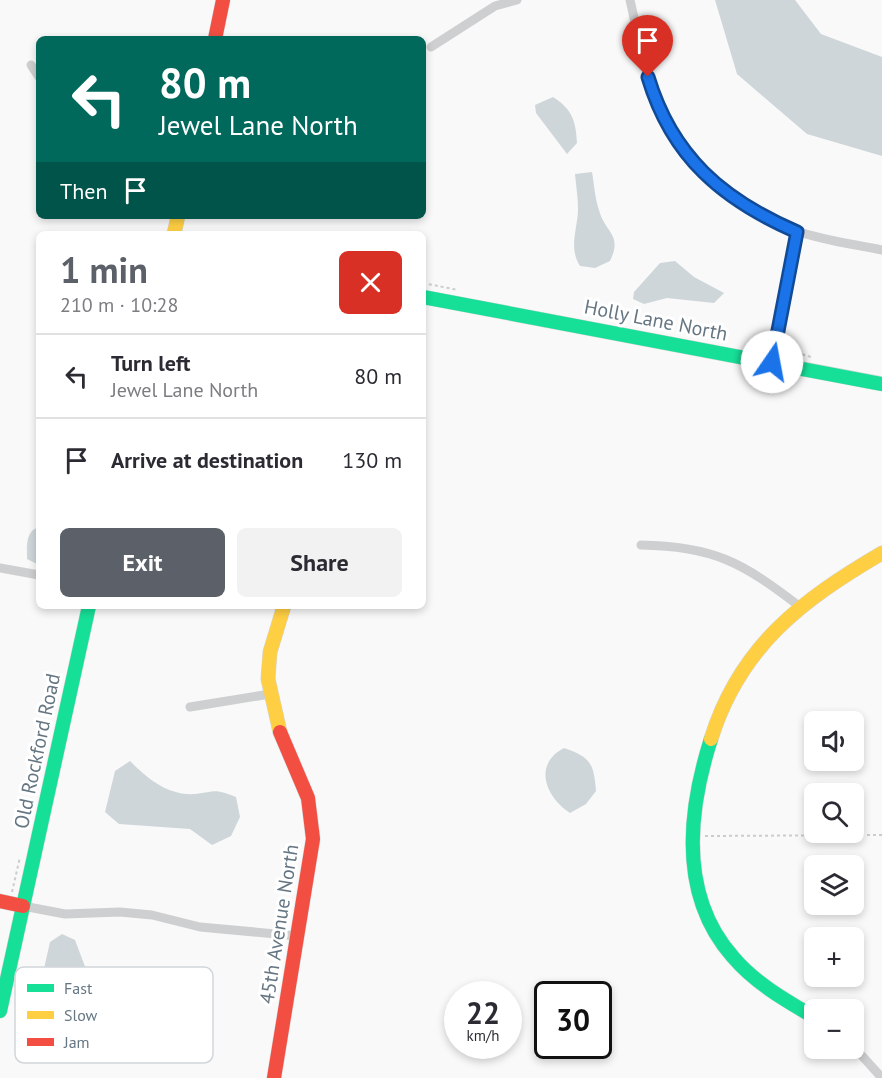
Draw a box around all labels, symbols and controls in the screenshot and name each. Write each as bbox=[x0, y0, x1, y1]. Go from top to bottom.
pin bbox=[622, 15, 673, 77]
icon: arrive bbox=[631, 24, 664, 57]
text: 80 m bbox=[159, 55, 251, 110]
icon: left bbox=[60, 60, 138, 138]
text: Jewel Lane North bbox=[159, 108, 358, 142]
icon: arrive bbox=[119, 174, 152, 207]
text: Then bbox=[60, 177, 107, 205]
text: 1 min bbox=[60, 246, 148, 293]
button: close bbox=[339, 251, 402, 314]
text: 210 m · 10:28 bbox=[60, 292, 178, 318]
street label: Holly Lane North bbox=[582, 293, 730, 347]
position arrow bbox=[740, 330, 804, 394]
text: Turn left bbox=[111, 349, 191, 377]
icon: left bbox=[60, 360, 93, 393]
text: 80 m bbox=[354, 362, 402, 390]
text: Jewel Lane North bbox=[111, 377, 258, 403]
icon: arrive bbox=[60, 444, 93, 477]
text: Arrive at destination bbox=[111, 446, 303, 474]
text: 130 m bbox=[342, 446, 402, 474]
button: Exit bbox=[60, 528, 225, 597]
button: Share bbox=[237, 528, 402, 597]
street label: Old Rockford Road bbox=[8, 671, 66, 831]
map controls bbox=[804, 711, 864, 1059]
button: sound bbox=[804, 711, 864, 771]
button: search bbox=[804, 783, 864, 843]
street label: 45th Avenue North bbox=[254, 842, 304, 1006]
button: layers bbox=[804, 855, 864, 915]
button: + bbox=[804, 927, 864, 987]
legend bbox=[15, 967, 213, 1063]
text: Fast bbox=[64, 978, 93, 998]
speed limit sign: 30 bbox=[534, 981, 612, 1059]
text: 22 bbox=[466, 993, 500, 1032]
button: − bbox=[804, 999, 864, 1059]
text: Slow bbox=[64, 1005, 98, 1025]
text: km/h bbox=[467, 1026, 499, 1045]
text: Jam bbox=[63, 1032, 90, 1052]

